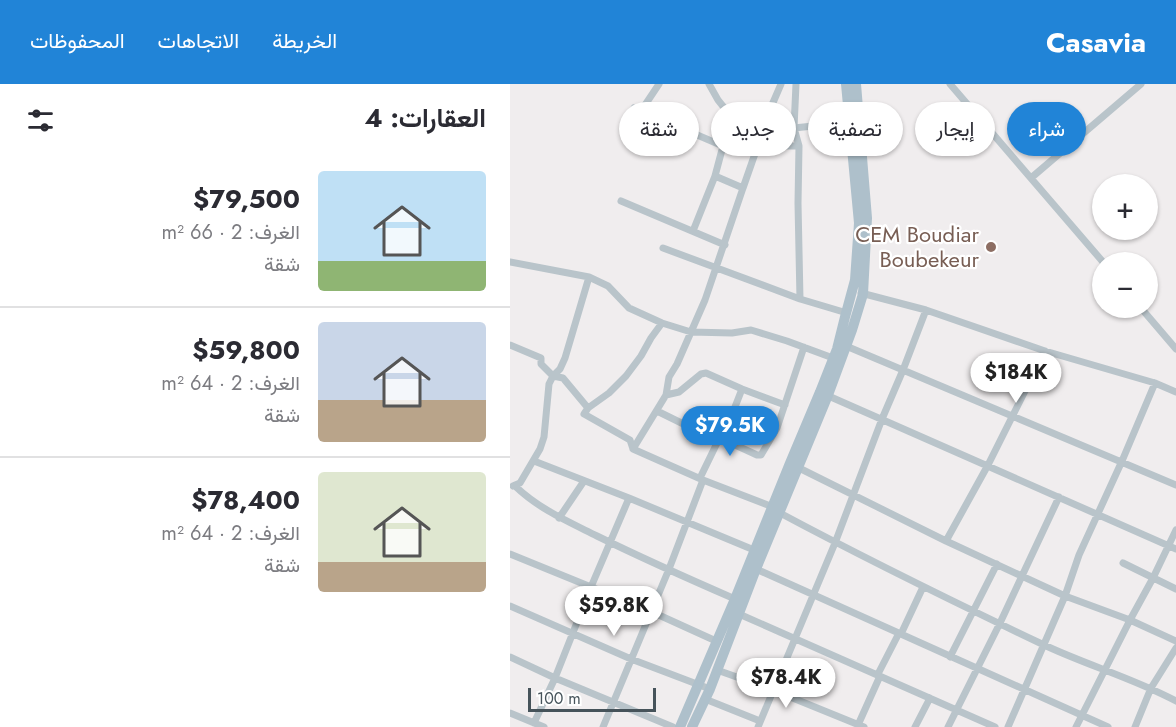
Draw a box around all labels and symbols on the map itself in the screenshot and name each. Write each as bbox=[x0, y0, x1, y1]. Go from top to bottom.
place label: CEM Boudiar Boubekeur bbox=[855, 218, 979, 275]
marker: CEM Boudiar Boubekeur bbox=[984, 240, 998, 254]
pin: $184K bbox=[974, 353, 1058, 404]
pin: $79.5K bbox=[681, 406, 779, 457]
pin: $59.8K bbox=[565, 586, 663, 637]
pin: $78.4K bbox=[737, 658, 835, 709]
scale bar bbox=[528, 685, 656, 712]

